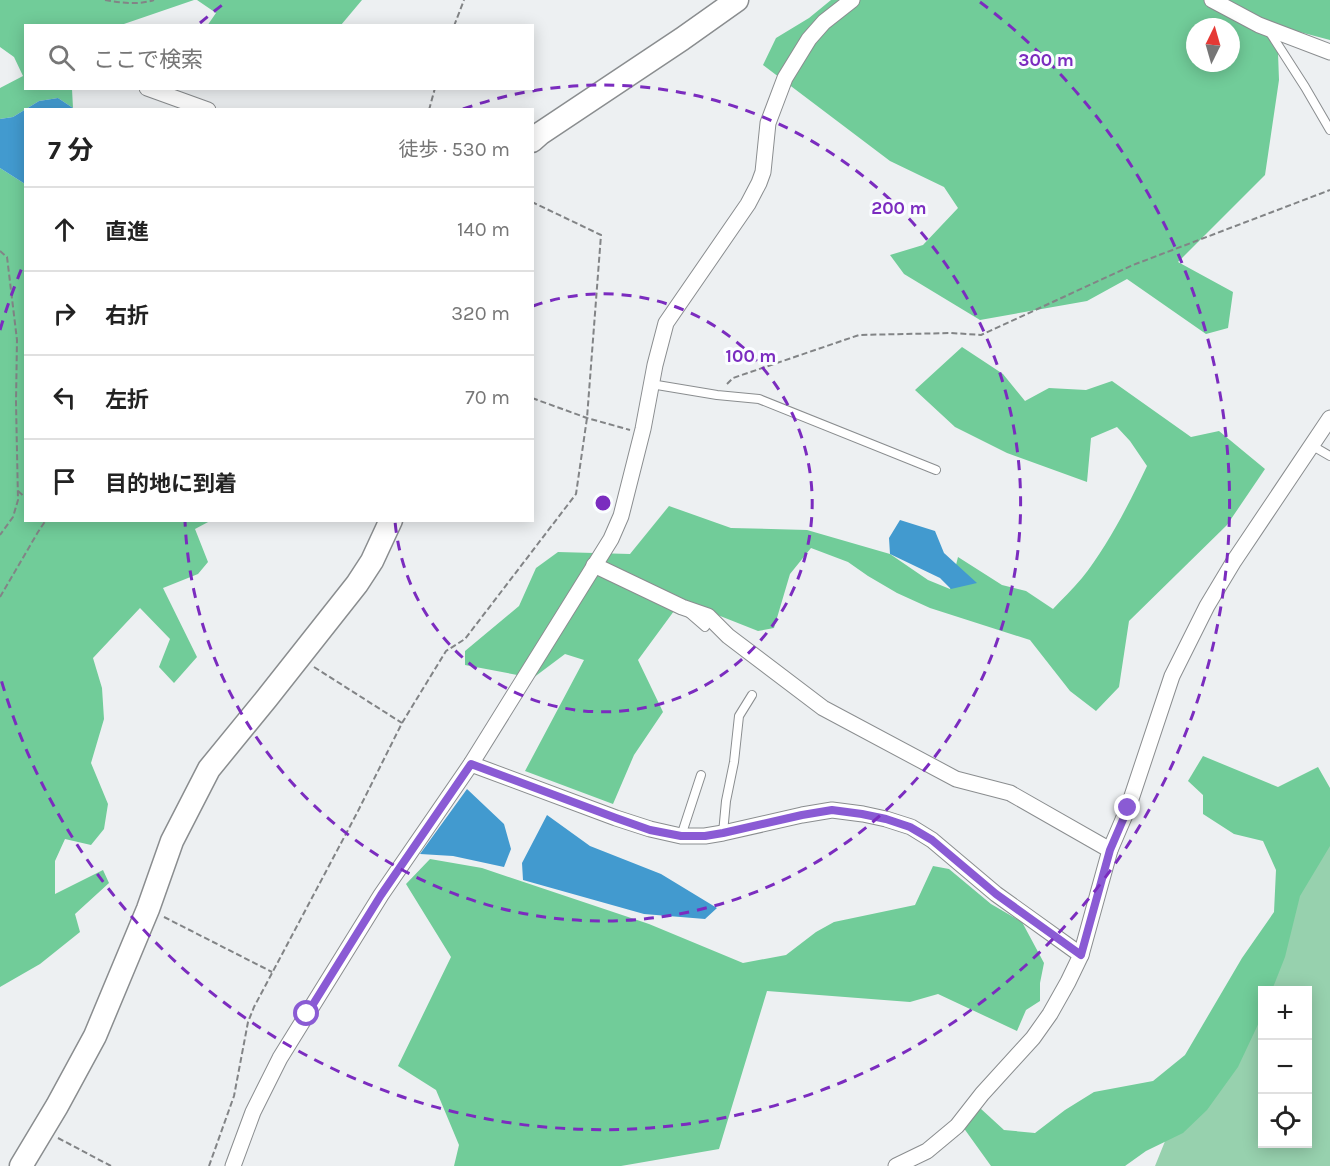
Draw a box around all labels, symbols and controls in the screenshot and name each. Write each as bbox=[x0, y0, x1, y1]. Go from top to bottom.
north arrow bbox=[1186, 18, 1240, 72]
search box bbox=[24, 24, 534, 90]
icon: search bbox=[45, 41, 78, 74]
text: ここで検索 bbox=[93, 47, 203, 73]
text: 300 m bbox=[1018, 49, 1074, 71]
text: 7 分 bbox=[48, 135, 94, 166]
text: 徒歩 · 530 m bbox=[399, 138, 510, 161]
text: 200 m bbox=[871, 197, 927, 219]
icon: ahead bbox=[48, 213, 81, 246]
text: 140 m bbox=[457, 218, 510, 241]
text: 直進 bbox=[105, 219, 149, 245]
icon: right bbox=[48, 297, 81, 330]
text: 320 m bbox=[451, 302, 510, 325]
text: 右折 bbox=[105, 303, 149, 329]
text: 100 m bbox=[726, 345, 776, 367]
icon: left bbox=[48, 381, 81, 414]
text: 70 m bbox=[465, 386, 510, 409]
text: 左折 bbox=[105, 387, 149, 413]
icon: arrive bbox=[48, 465, 81, 498]
text: 目的地に到着 bbox=[105, 471, 237, 497]
centre of rings bbox=[593, 493, 613, 513]
route end bbox=[1114, 794, 1140, 820]
map controls bbox=[1258, 986, 1312, 1148]
button: + bbox=[1258, 986, 1312, 1040]
route start bbox=[293, 1000, 319, 1026]
button: − bbox=[1258, 1040, 1312, 1094]
button: locate bbox=[1258, 1094, 1312, 1148]

